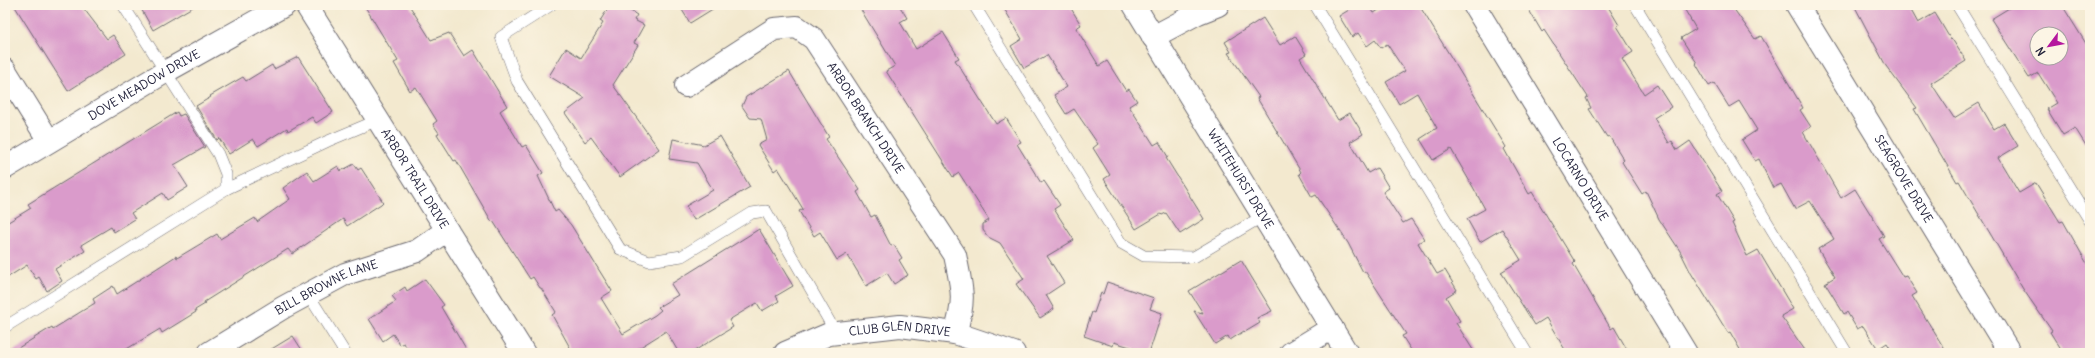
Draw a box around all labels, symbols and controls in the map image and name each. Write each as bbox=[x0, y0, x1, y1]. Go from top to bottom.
north arrow bbox=[2029, 26, 2069, 66]
text: N bbox=[2033, 44, 2048, 58]
street label: DOVE MEADOW DRIVE bbox=[85, 46, 202, 123]
street label: ARBOR BRANCH DRIVE bbox=[824, 59, 908, 176]
street label: ARBOR TRAIL DRIVE bbox=[378, 126, 452, 231]
street label: WHITEHURST DRIVE bbox=[1205, 126, 1277, 231]
street label: SEAGROVE DRIVE bbox=[1871, 132, 1937, 225]
street label: LOCARNO DRIVE bbox=[1549, 134, 1612, 223]
street label: BILL BROWNE LANE bbox=[272, 256, 379, 318]
street label: CLUB GLEN DRIVE bbox=[848, 318, 951, 339]

